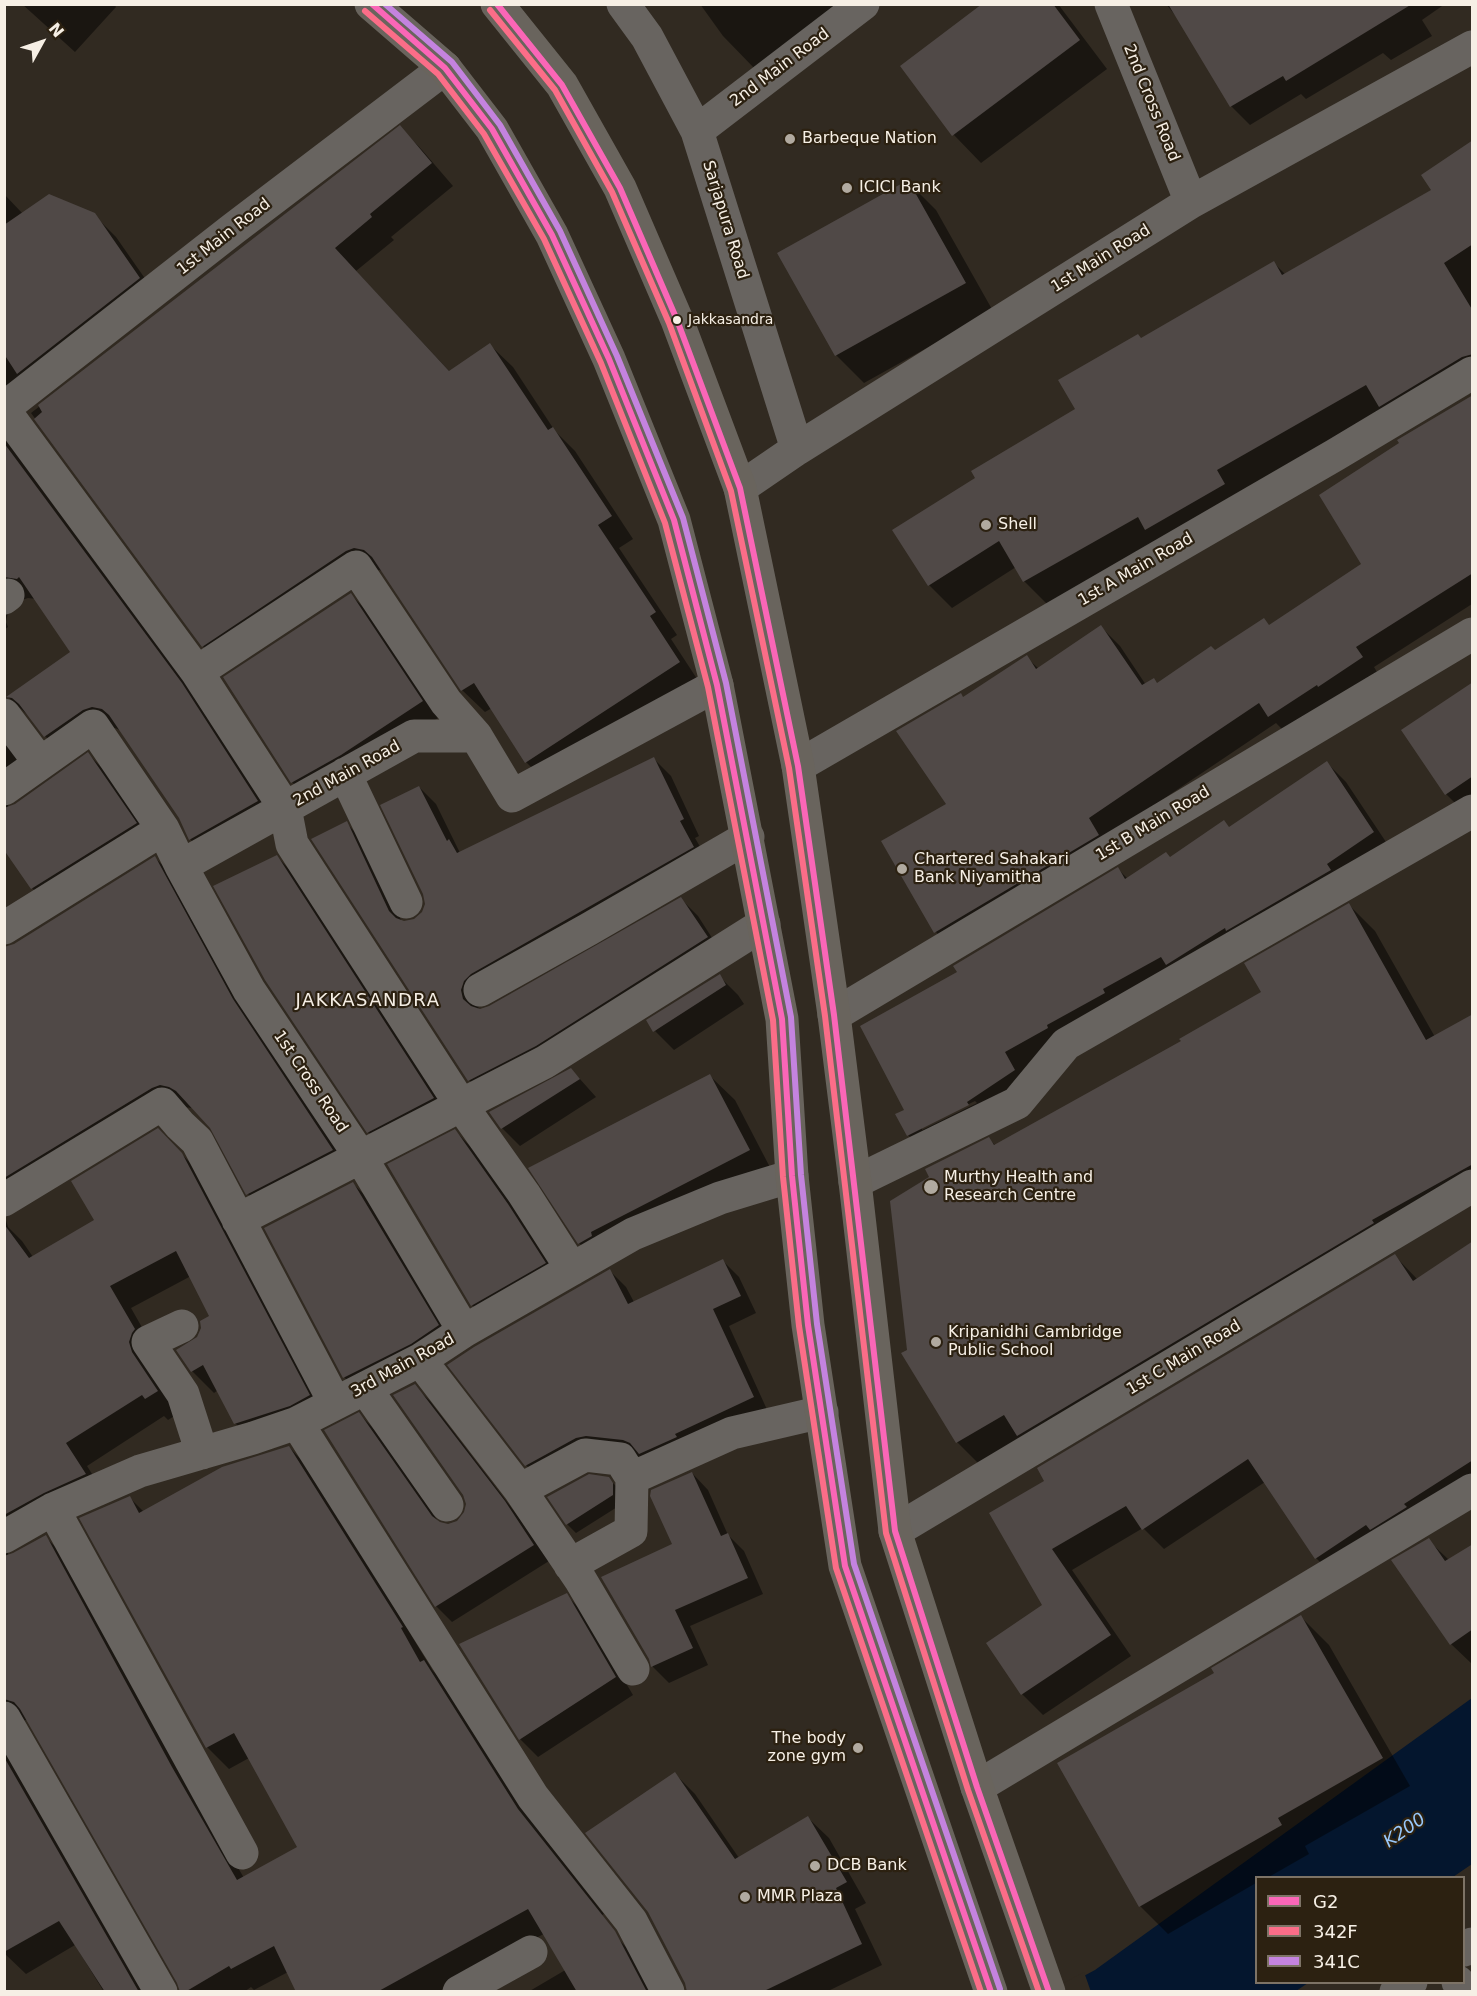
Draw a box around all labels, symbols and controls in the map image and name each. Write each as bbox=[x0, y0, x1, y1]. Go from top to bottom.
north arrow bbox=[12, 12, 72, 72]
text: N bbox=[45, 19, 68, 41]
street label: 2nd Main Road bbox=[727, 25, 833, 111]
street label: 2nd Cross Road bbox=[1119, 42, 1183, 164]
place label: Barbeque Nation bbox=[802, 129, 937, 149]
marker: Barbeque Nation bbox=[783, 132, 797, 146]
street label: Sarjapura Road bbox=[698, 159, 752, 281]
place label: ICICI Bank bbox=[859, 178, 941, 198]
marker: ICICI Bank bbox=[840, 181, 854, 195]
street label: 1st Main Road bbox=[173, 195, 275, 279]
street label: 1st Main Road bbox=[1048, 221, 1154, 297]
place label: Jakkasandra bbox=[688, 312, 773, 328]
marker: Jakkasandra bbox=[671, 314, 683, 326]
place label: Shell bbox=[998, 515, 1037, 535]
marker: Shell bbox=[979, 518, 993, 532]
street label: 1st A Main Road bbox=[1075, 529, 1197, 611]
street label: 2nd Main Road bbox=[290, 737, 404, 811]
street label: 1st B Main Road bbox=[1093, 782, 1213, 866]
place label: Chartered Sahakari Bank Niyamitha bbox=[914, 850, 1069, 888]
marker: Chartered Sahakari Bank Niyamitha bbox=[895, 862, 909, 876]
district label: JAKKASANDRA bbox=[296, 990, 440, 1012]
street label: 1st Cross Road bbox=[269, 1027, 351, 1137]
place label: Murthy Health and Research Centre bbox=[944, 1168, 1093, 1206]
marker: Murthy Health and Research Centre bbox=[922, 1178, 940, 1196]
street label: 1st C Main Road bbox=[1124, 1316, 1244, 1400]
place label: Kripanidhi Cambridge Public School bbox=[948, 1323, 1122, 1361]
street label: 3rd Main Road bbox=[348, 1330, 458, 1402]
marker: Kripanidhi Cambridge Public School bbox=[929, 1335, 943, 1349]
place label: The body zone gym bbox=[768, 1729, 846, 1767]
marker: The body zone gym bbox=[851, 1741, 865, 1755]
water label: K200 bbox=[1380, 1809, 1430, 1853]
place label: DCB Bank bbox=[827, 1856, 907, 1876]
marker: DCB Bank bbox=[808, 1859, 822, 1873]
legend bbox=[1255, 1876, 1465, 1984]
place label: MMR Plaza bbox=[757, 1887, 843, 1907]
marker: MMR Plaza bbox=[738, 1890, 752, 1904]
text: G2 bbox=[1313, 1891, 1338, 1912]
text: 342F bbox=[1313, 1921, 1358, 1942]
text: 341C bbox=[1313, 1951, 1360, 1972]

